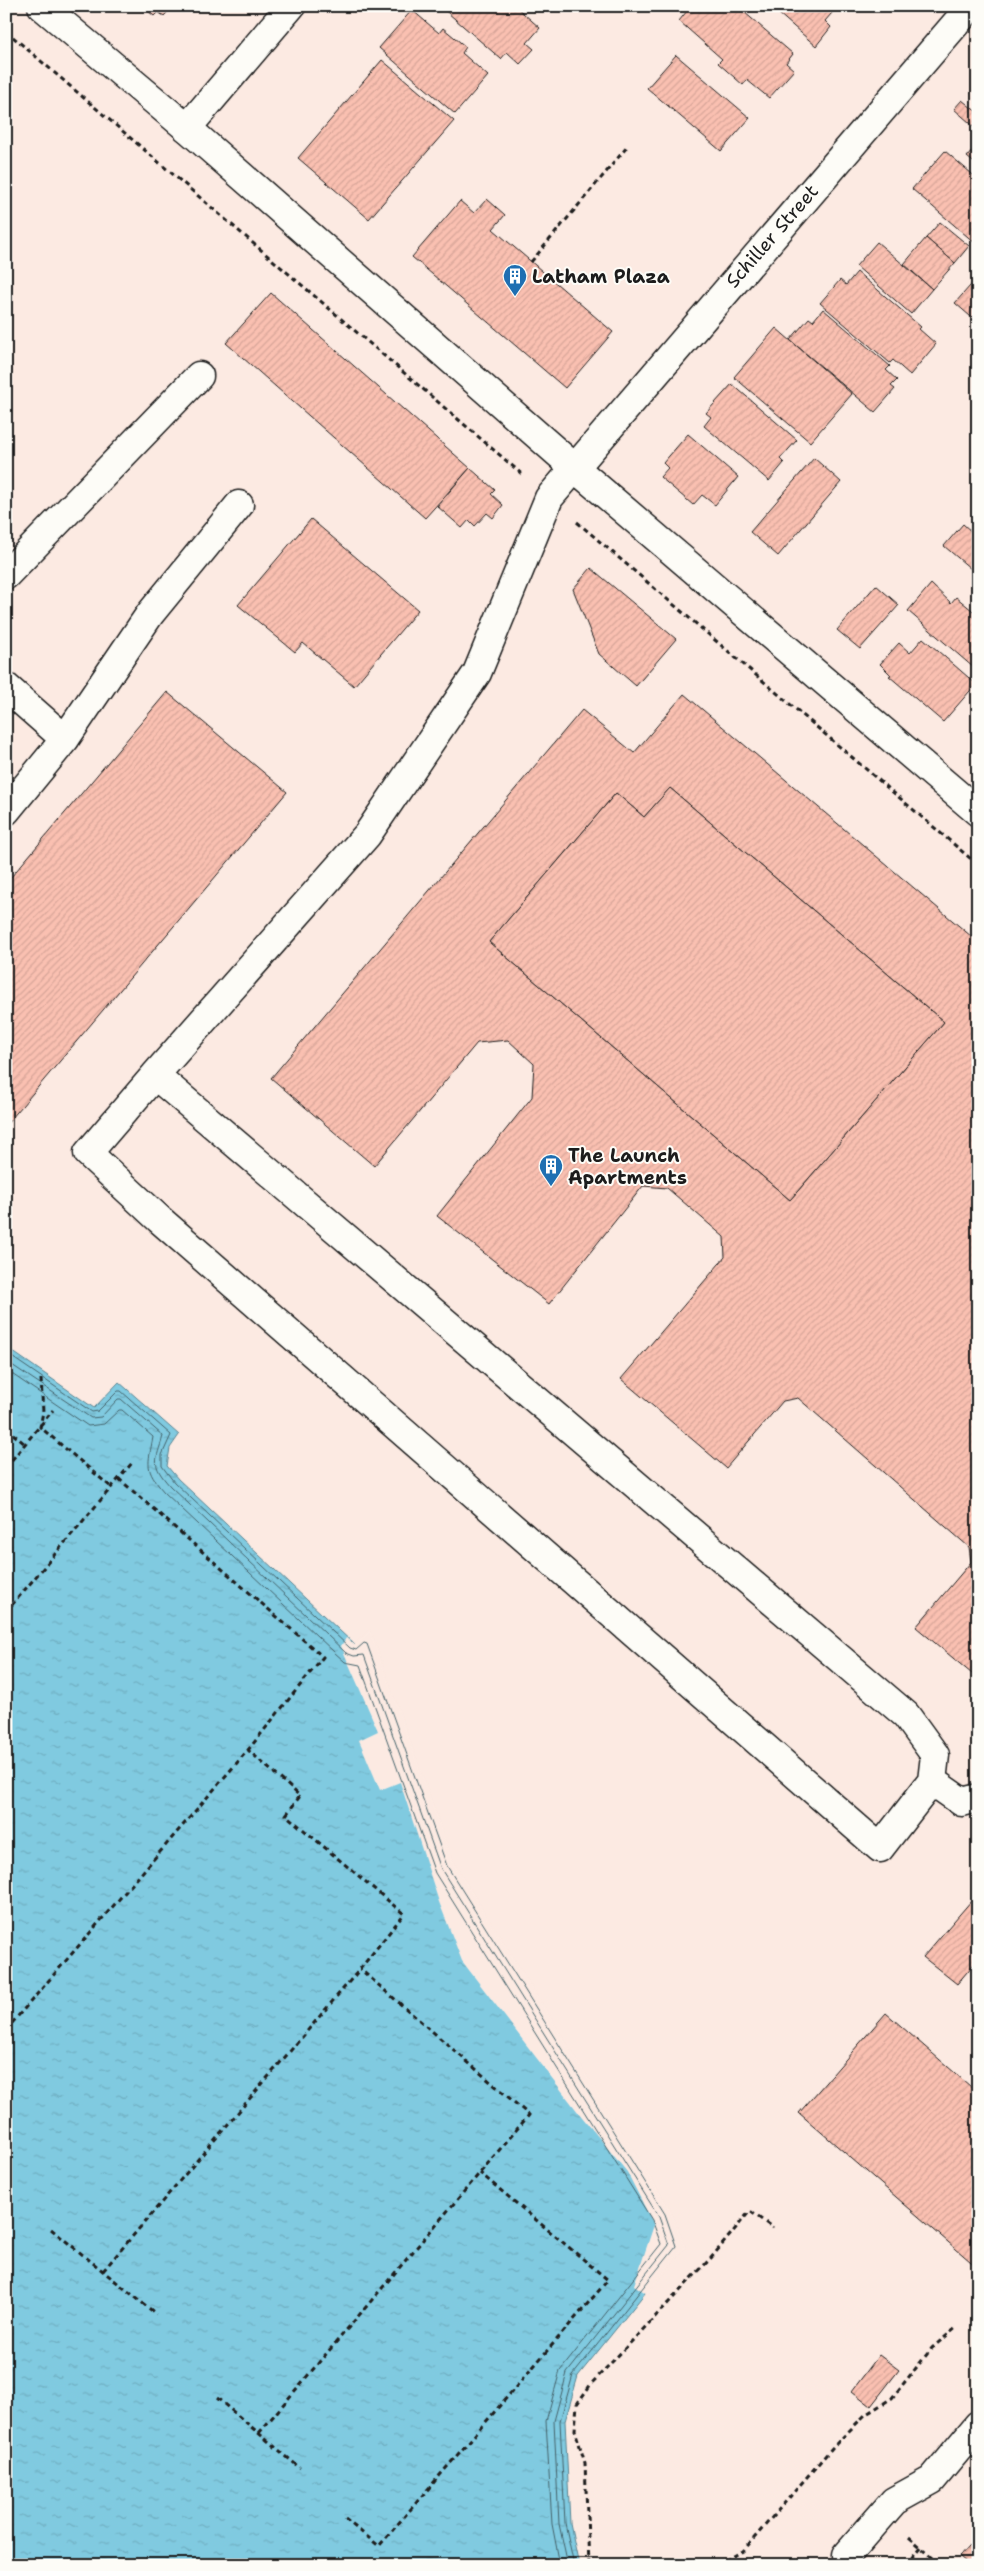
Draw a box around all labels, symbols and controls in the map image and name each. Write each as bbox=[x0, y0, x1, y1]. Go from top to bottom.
street label: Schiller Street bbox=[720, 179, 824, 293]
building icon: Latham Plaza bbox=[502, 263, 528, 297]
place label: Latham Plaza bbox=[532, 264, 670, 289]
place label: The Launch Apartments bbox=[568, 1143, 687, 1190]
building icon: The Launch Apartments bbox=[538, 1153, 564, 1187]

